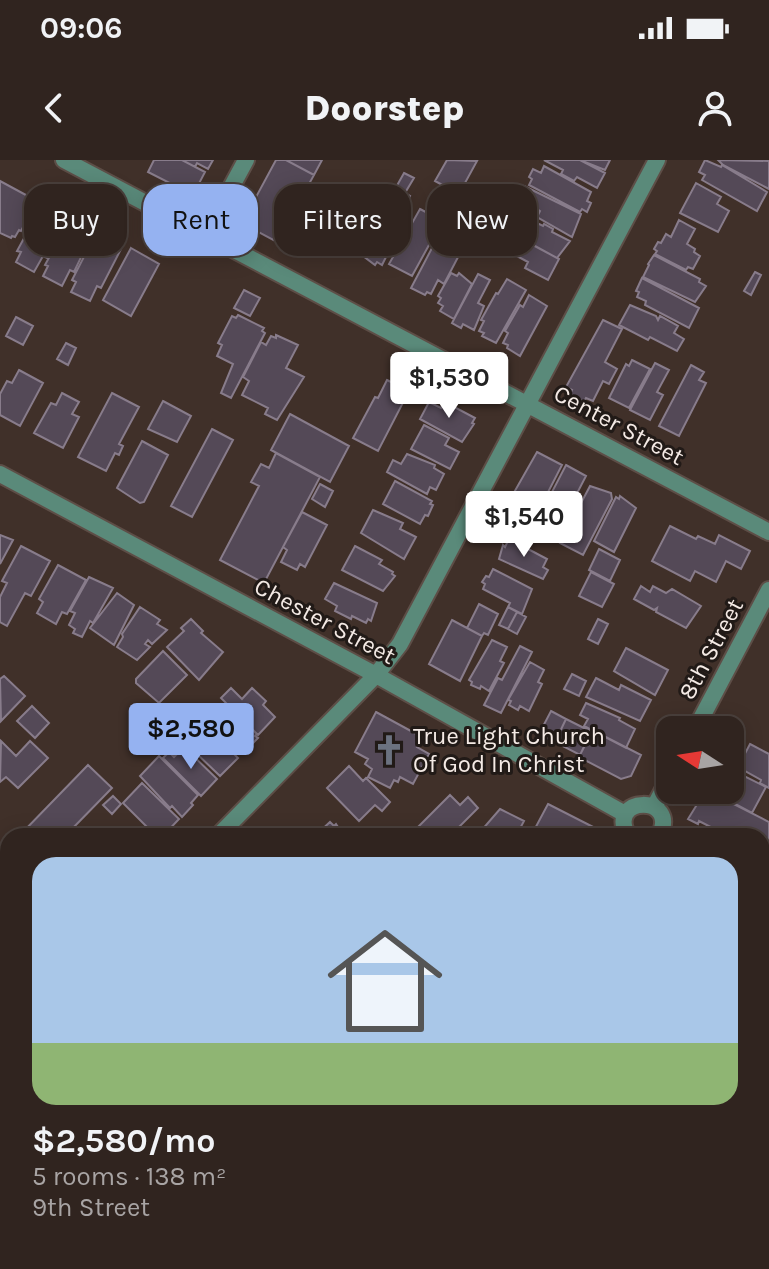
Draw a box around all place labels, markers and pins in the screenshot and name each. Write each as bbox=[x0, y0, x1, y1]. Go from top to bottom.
pin: $1,530 bbox=[384, 352, 514, 420]
pin: $1,540 bbox=[459, 491, 589, 559]
pin: $2,580 bbox=[126, 703, 256, 771]
place label: True Light Church Of God In Christ bbox=[413, 722, 605, 778]
church icon: True Light Church Of God In Christ bbox=[372, 733, 406, 767]

